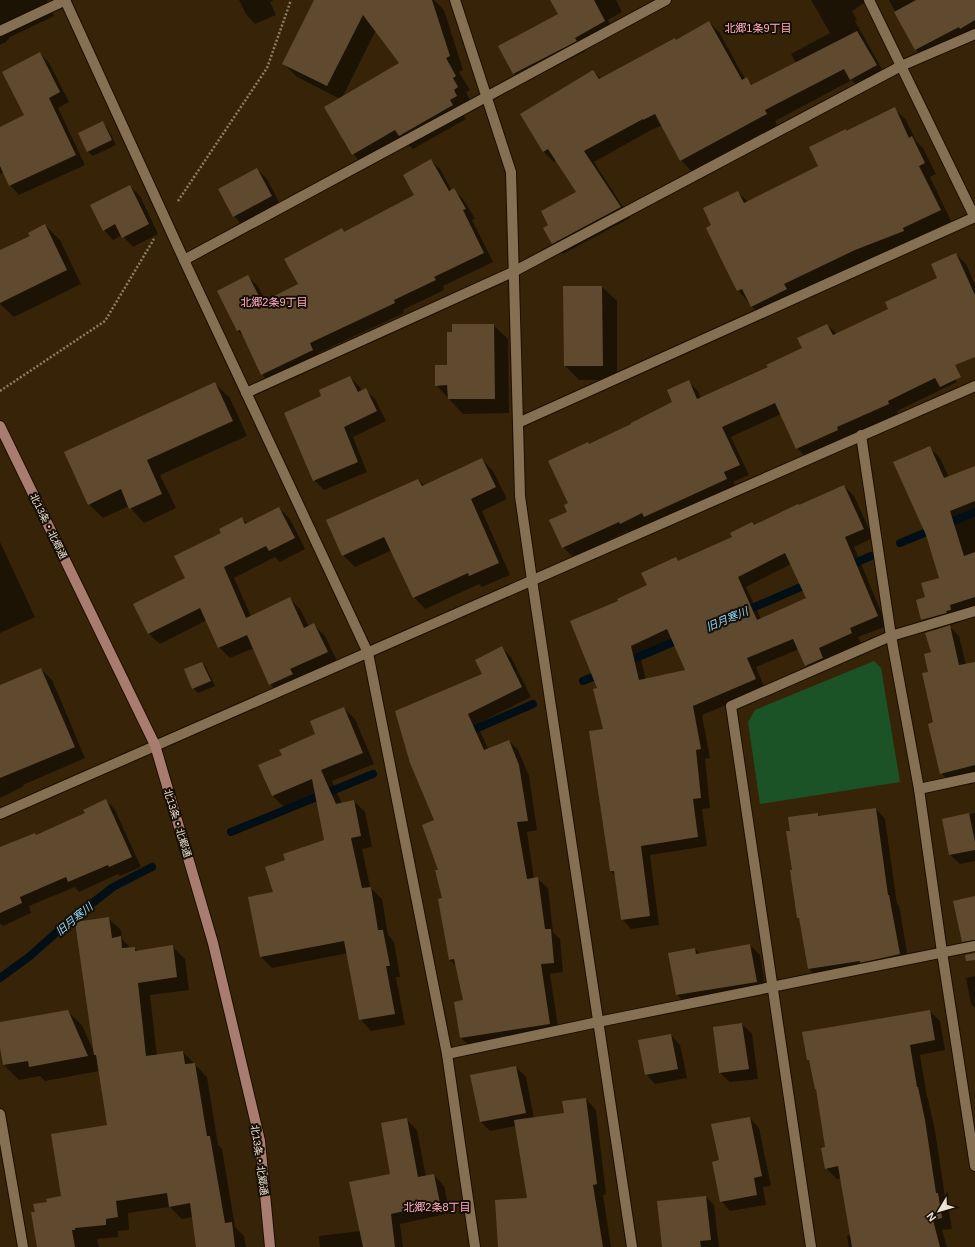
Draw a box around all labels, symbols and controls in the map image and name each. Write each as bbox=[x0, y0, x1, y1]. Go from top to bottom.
district label: 北郷1条9丁目 bbox=[724, 22, 792, 34]
district label: 北郷2条9丁目 bbox=[240, 296, 308, 308]
street label: 北13条・北郷通 bbox=[28, 492, 69, 561]
water label: 旧月寒川 bbox=[704, 604, 751, 633]
street label: 北13条・北郷通 bbox=[162, 788, 193, 859]
water label: 旧月寒川 bbox=[53, 900, 96, 938]
street label: 北13条・北郷通 bbox=[249, 1124, 270, 1196]
north arrow bbox=[919, 1191, 959, 1231]
district label: 北郷2条8丁目 bbox=[403, 1201, 471, 1213]
text: N bbox=[924, 1210, 938, 1224]

